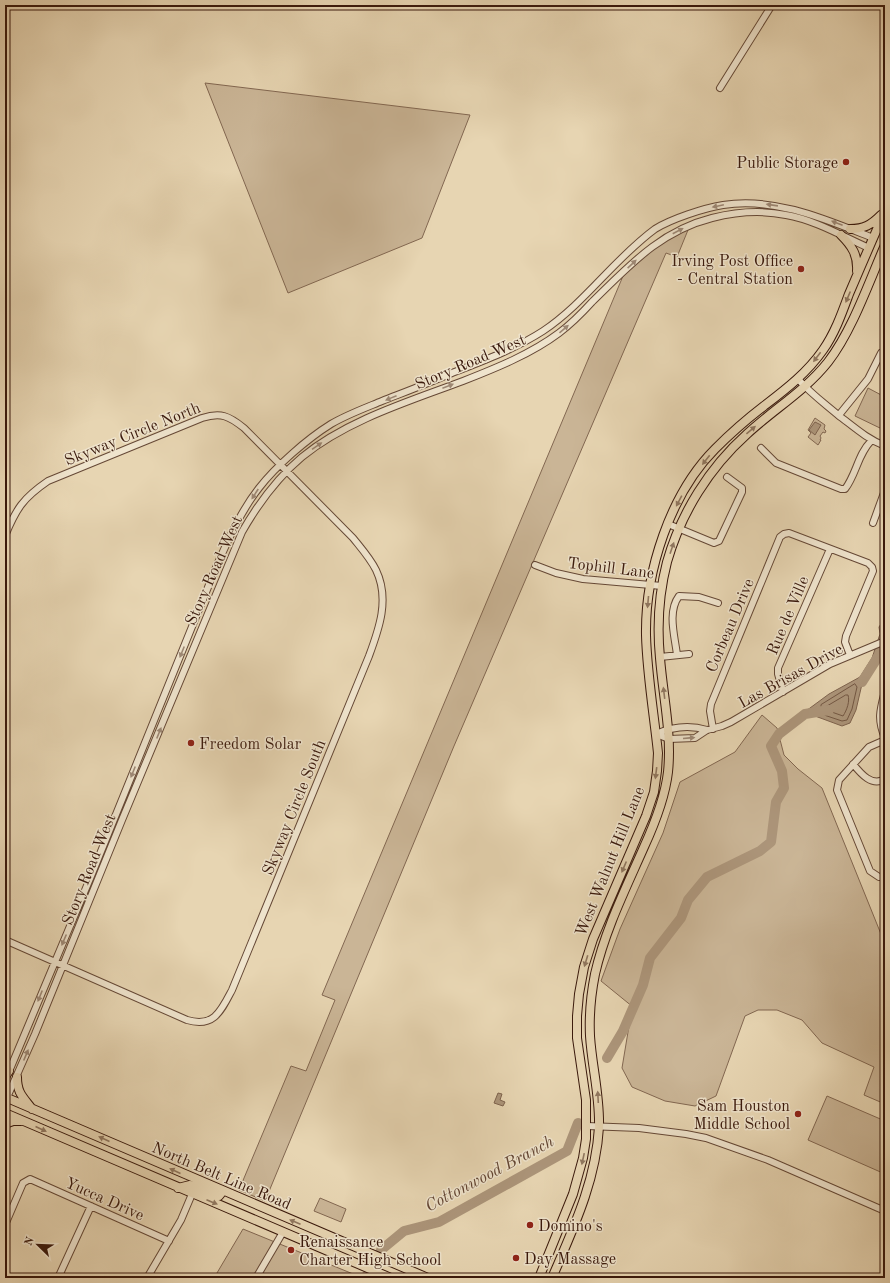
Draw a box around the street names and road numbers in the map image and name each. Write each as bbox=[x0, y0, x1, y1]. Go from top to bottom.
street label: Story Road West bbox=[413, 332, 529, 393]
street label: Skyway Circle North bbox=[62, 400, 203, 469]
street label: Story Road West bbox=[183, 513, 246, 628]
street label: Tophill Lane bbox=[566, 556, 655, 582]
street label: Rue de Ville bbox=[765, 574, 813, 658]
street label: Corbeau Drive bbox=[704, 577, 758, 675]
street label: Las Brisas Drive bbox=[736, 641, 846, 712]
street label: Skyway Circle South bbox=[260, 737, 329, 878]
street label: West Walnut Hill Lane bbox=[573, 785, 648, 939]
street label: Story Road West bbox=[60, 811, 120, 928]
street label: North Belt Line Road bbox=[149, 1140, 293, 1213]
street label: Yucca Drive bbox=[62, 1175, 146, 1224]

